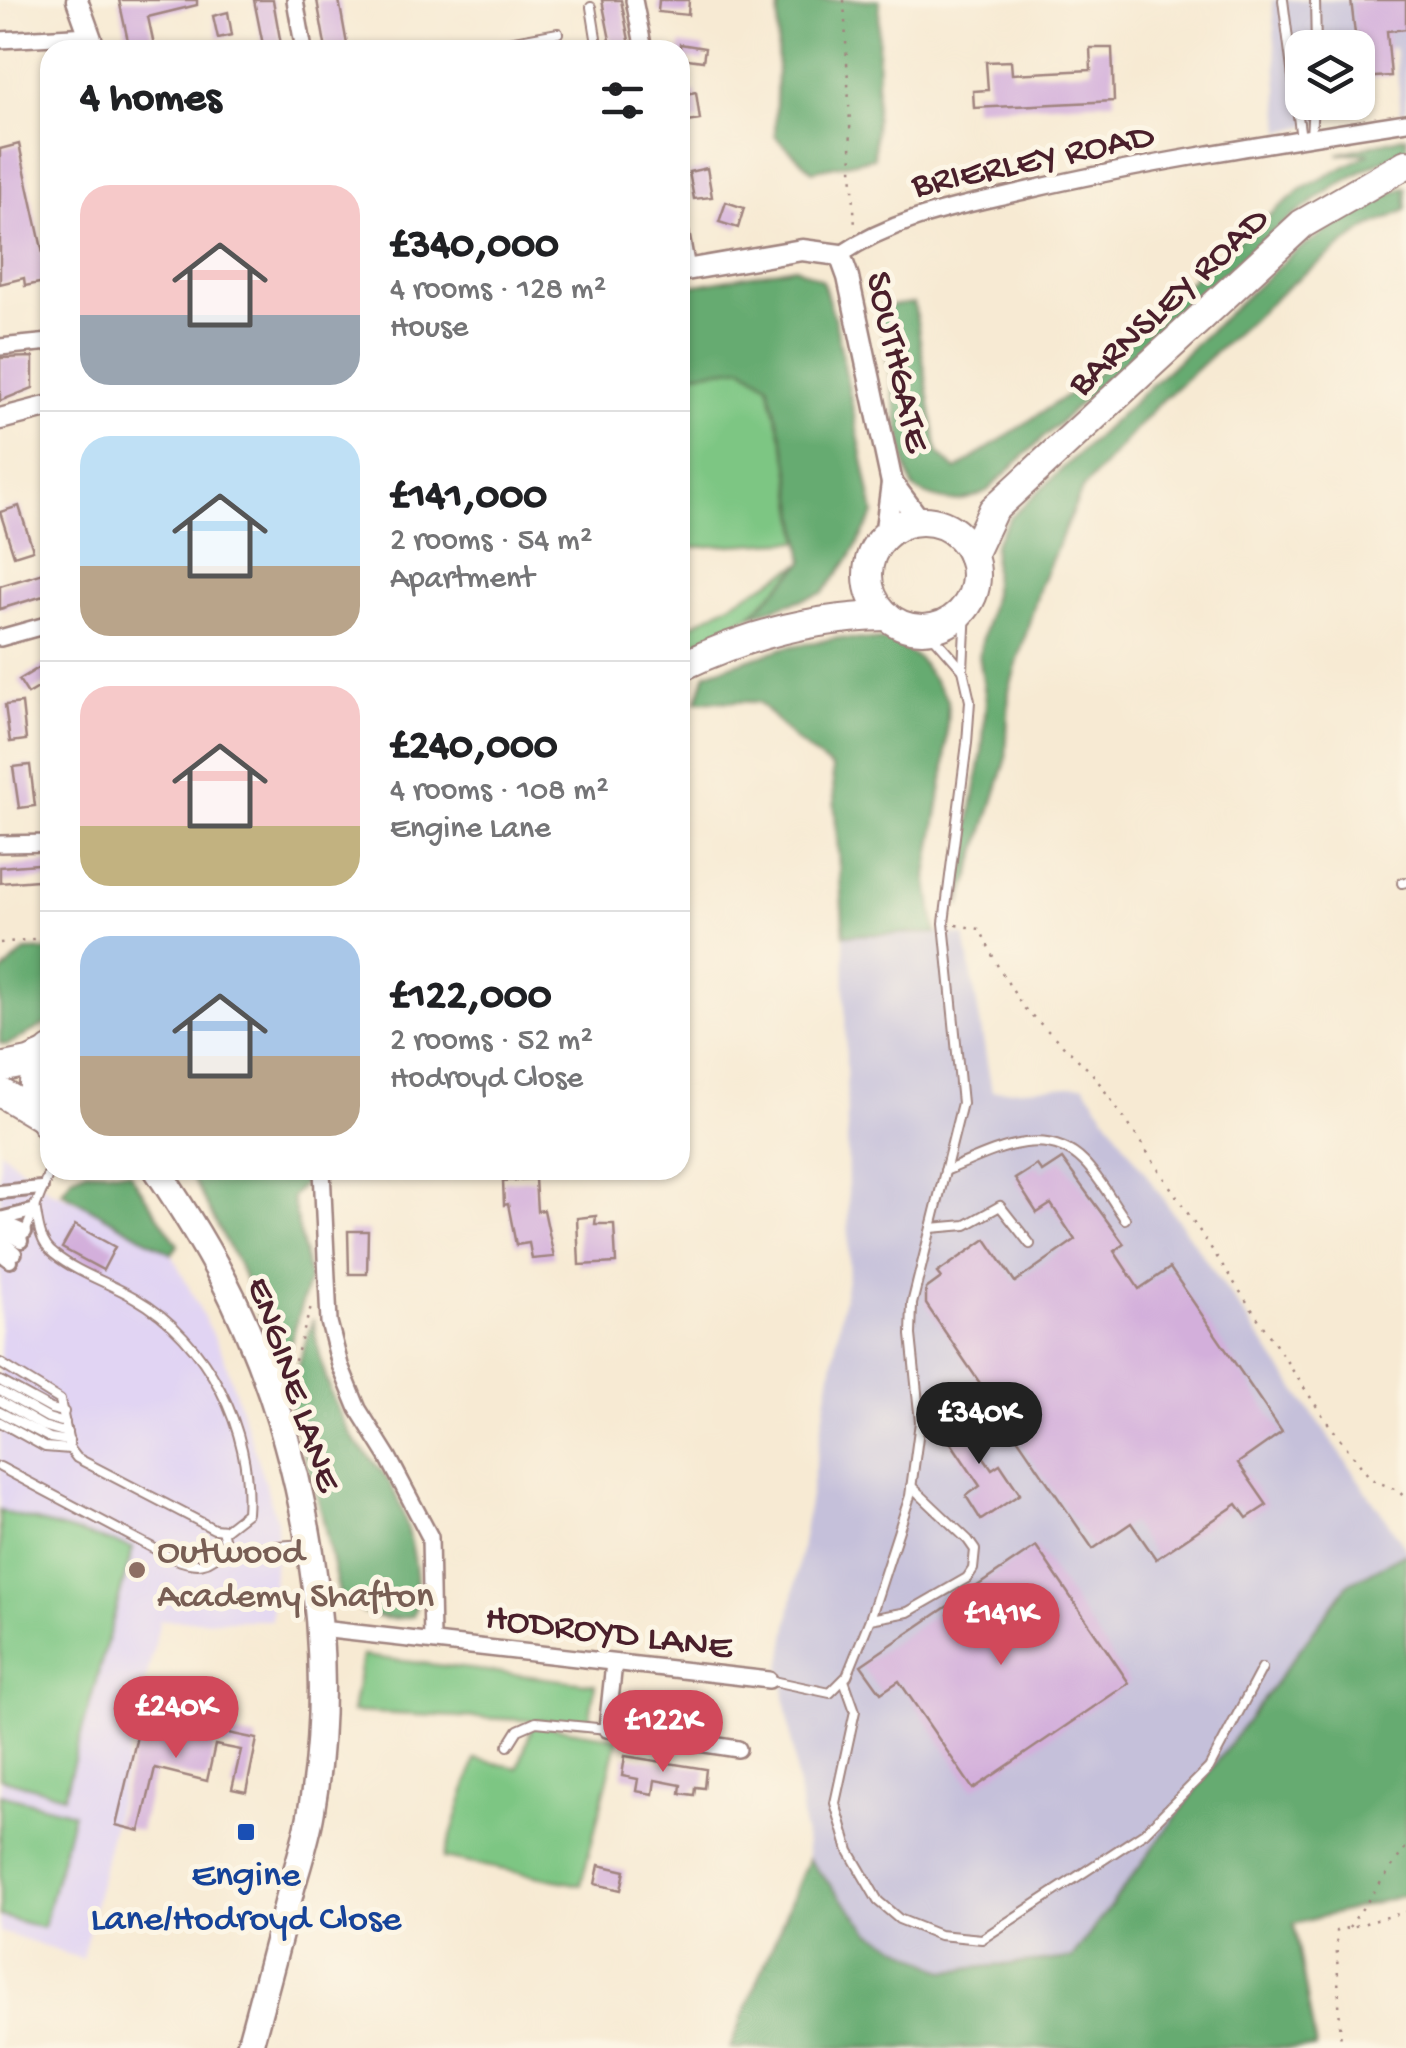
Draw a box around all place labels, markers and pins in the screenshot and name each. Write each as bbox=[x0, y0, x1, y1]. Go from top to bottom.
pin: £340K bbox=[909, 1382, 1049, 1467]
place label: Outwood Academy Shafton bbox=[157, 1532, 434, 1620]
marker: Outwood Academy Shafton bbox=[126, 1559, 148, 1581]
pin: £141K bbox=[931, 1583, 1071, 1668]
pin: £240K bbox=[106, 1676, 246, 1761]
pin: £122K bbox=[593, 1690, 733, 1775]
marker: Engine Lane/Hodroyd Close bbox=[235, 1821, 257, 1843]
place label: Engine Lane/Hodroyd Close bbox=[91, 1855, 402, 1943]

